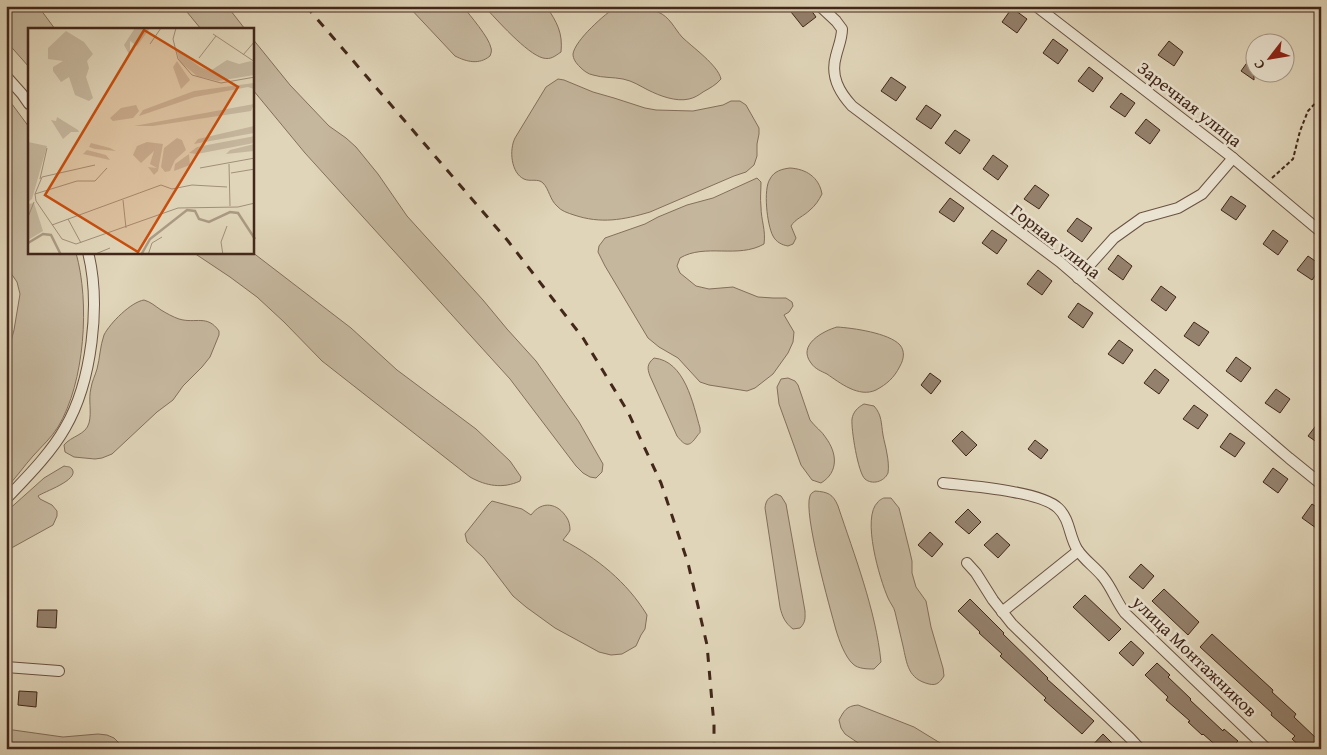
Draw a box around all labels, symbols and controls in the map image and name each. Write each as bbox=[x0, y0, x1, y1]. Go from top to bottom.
inset map bbox=[28, 28, 254, 254]
north arrow bbox=[1244, 32, 1294, 82]
street label: Заречная улица bbox=[1132, 54, 1248, 154]
text: С bbox=[1248, 56, 1269, 73]
street label: Горная улица bbox=[1005, 197, 1107, 285]
street label: улица Монтажников bbox=[1125, 588, 1264, 723]

